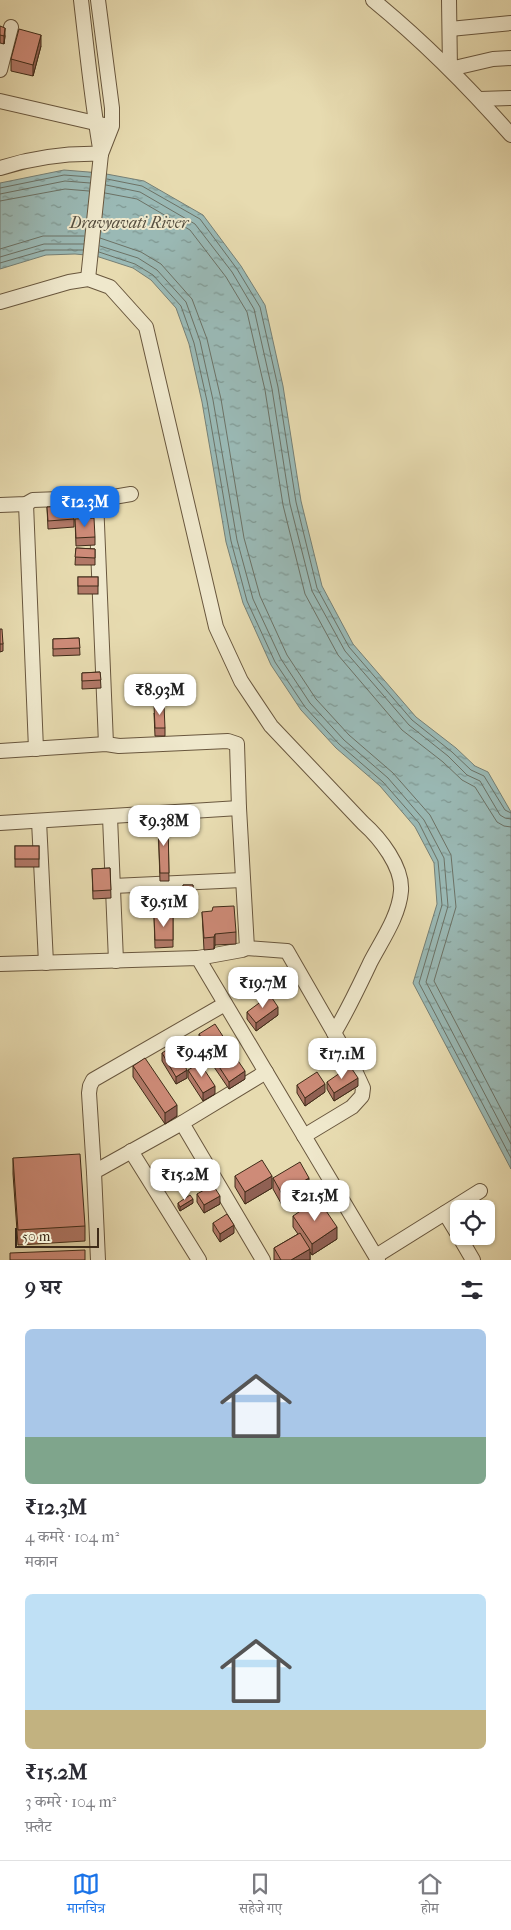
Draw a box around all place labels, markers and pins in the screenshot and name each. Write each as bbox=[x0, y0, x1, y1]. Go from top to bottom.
pin: ₹12.3M bbox=[44, 486, 126, 528]
pin: ₹8.93M bbox=[119, 674, 201, 716]
pin: ₹9.38M bbox=[123, 804, 205, 847]
pin: ₹9.51M bbox=[123, 886, 205, 928]
pin: ₹19.7M bbox=[222, 966, 304, 1009]
pin: ₹9.45M bbox=[161, 1036, 243, 1078]
pin: ₹17.1M bbox=[301, 1038, 383, 1080]
pin: ₹15.2M bbox=[144, 1158, 226, 1201]
pin: ₹21.5M bbox=[274, 1180, 356, 1222]

